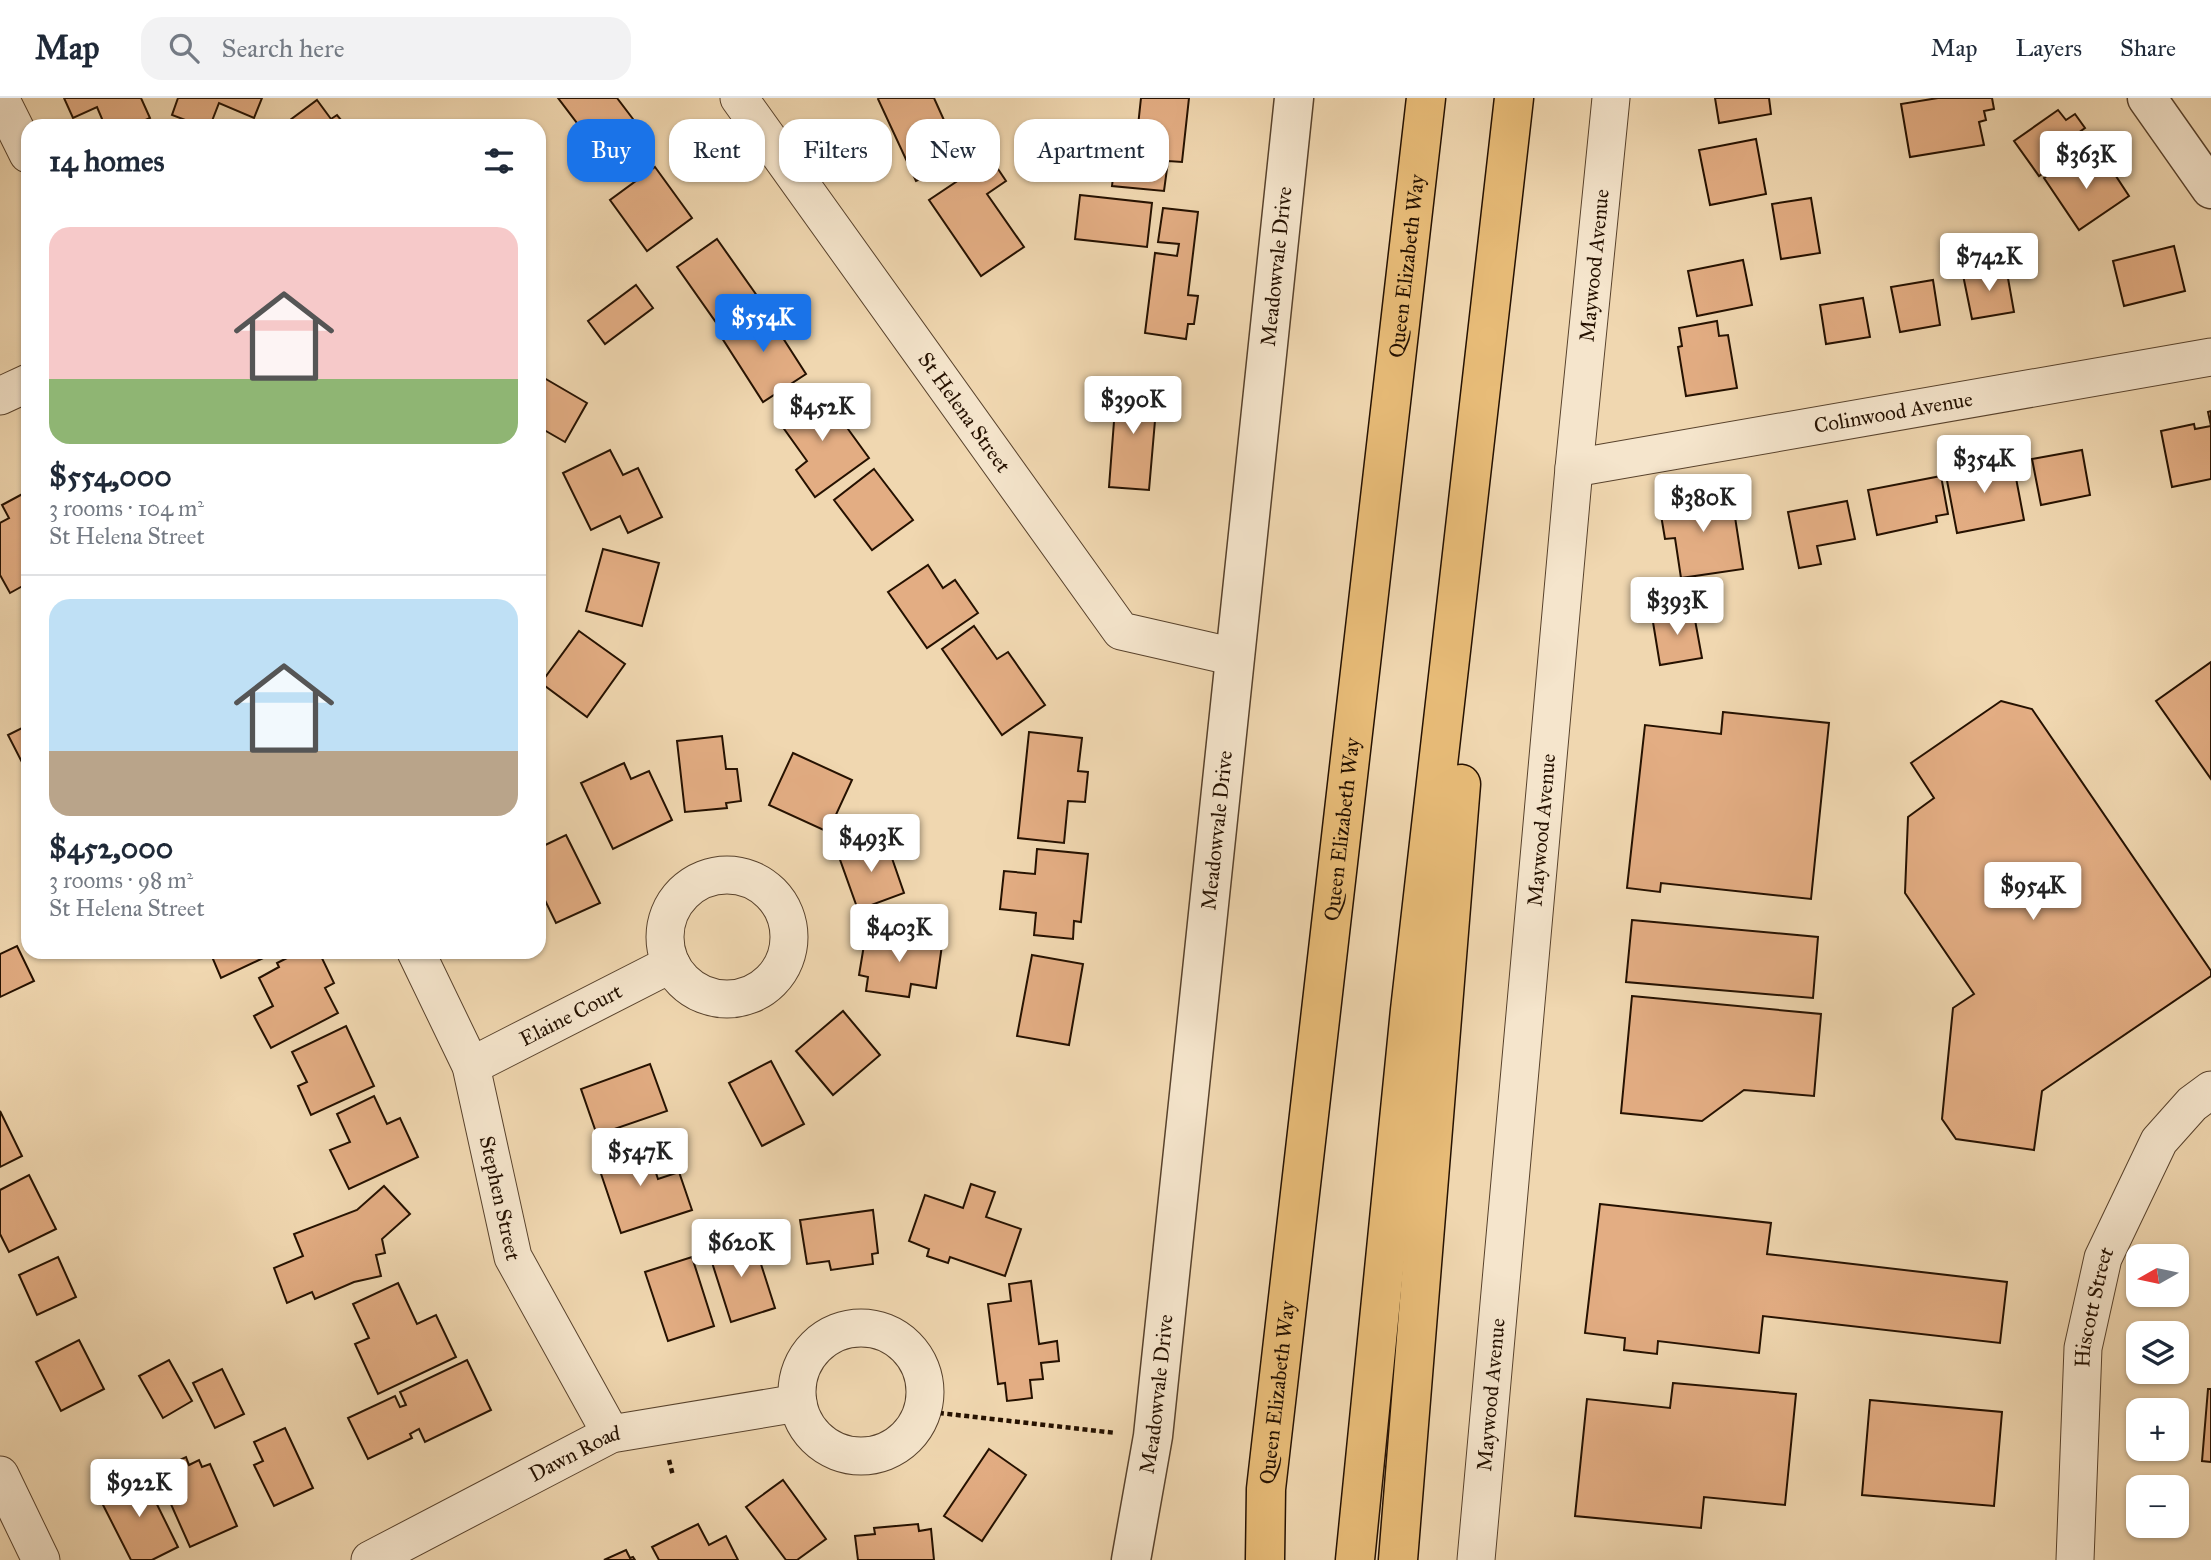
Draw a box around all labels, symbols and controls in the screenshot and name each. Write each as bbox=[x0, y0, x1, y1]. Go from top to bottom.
search box bbox=[141, 17, 631, 80]
text: Map bbox=[35, 28, 99, 68]
icon: search bbox=[165, 29, 203, 67]
text: Search here bbox=[221, 32, 345, 64]
text: Map bbox=[1931, 33, 1978, 63]
text: Layers bbox=[2016, 33, 2082, 63]
text: Share bbox=[2120, 33, 2176, 63]
chip: Buy bbox=[567, 119, 655, 182]
chip: Rent bbox=[669, 119, 765, 182]
chip: Filters bbox=[779, 119, 892, 182]
chip: New bbox=[906, 119, 1000, 182]
chip: Apartment bbox=[1014, 119, 1169, 182]
pin: $363K bbox=[2037, 132, 2135, 191]
text: $363K bbox=[2056, 140, 2116, 168]
icon: filters bbox=[480, 142, 518, 180]
text: 14 homes bbox=[49, 143, 164, 179]
street label: Queen Elizabeth Way bbox=[1383, 172, 1430, 359]
street label: Meadowvale Drive bbox=[1255, 185, 1298, 348]
street label: Maywood Avenue bbox=[1574, 188, 1615, 343]
pin: $742K bbox=[1940, 234, 2038, 293]
text: $742K bbox=[1956, 242, 2022, 270]
icon: home bbox=[221, 273, 347, 399]
pin: $554K bbox=[714, 294, 812, 354]
text: $554K bbox=[731, 303, 795, 331]
street label: St Helena Street bbox=[912, 347, 1017, 478]
pin: $390K bbox=[1084, 376, 1182, 436]
pin: $452K bbox=[773, 384, 871, 443]
text: $390K bbox=[1100, 385, 1166, 413]
street label: Colinwood Avenue bbox=[1812, 386, 1975, 439]
text: $452K bbox=[790, 392, 854, 420]
pin: $354K bbox=[1935, 436, 2033, 495]
text: $354K bbox=[1953, 444, 2015, 472]
text: $554,000 bbox=[49, 458, 172, 494]
pin: $380K bbox=[1654, 474, 1752, 534]
text: $380K bbox=[1671, 483, 1735, 511]
text: 3 rooms · 104 m² bbox=[49, 494, 204, 522]
text: St Helena Street bbox=[49, 522, 205, 550]
pin: $393K bbox=[1628, 578, 1726, 637]
text: $393K bbox=[1647, 586, 1707, 614]
icon: home bbox=[221, 645, 347, 771]
street label: Queen Elizabeth Way bbox=[1318, 735, 1365, 923]
street label: Meadowvale Drive bbox=[1195, 749, 1238, 911]
street label: Maywood Avenue bbox=[1522, 752, 1561, 907]
pin: $493K bbox=[822, 814, 920, 874]
text: $493K bbox=[839, 823, 903, 851]
text: $452,000 bbox=[49, 830, 173, 866]
pin: $954K bbox=[1984, 862, 2082, 922]
text: 3 rooms · 98 m² bbox=[49, 866, 193, 894]
text: $954K bbox=[2000, 871, 2066, 899]
text: St Helena Street bbox=[49, 894, 205, 922]
pin: $403K bbox=[850, 904, 948, 964]
text: $403K bbox=[866, 913, 932, 941]
street label: Elaine Court bbox=[515, 978, 627, 1052]
pin: $547K bbox=[591, 1128, 689, 1188]
street label: Stephen Street bbox=[474, 1133, 527, 1264]
text: $547K bbox=[608, 1137, 672, 1165]
pin: $620K bbox=[692, 1220, 790, 1279]
text: $620K bbox=[708, 1228, 774, 1256]
street label: Hiscott Street bbox=[2069, 1242, 2120, 1368]
north arrow bbox=[2126, 1244, 2189, 1307]
map controls bbox=[2126, 1244, 2189, 1538]
street label: Queen Elizabeth Way bbox=[1254, 1298, 1301, 1486]
street label: Meadowvale Drive bbox=[1134, 1313, 1179, 1476]
street label: Maywood Avenue bbox=[1471, 1317, 1511, 1472]
button: layers bbox=[2126, 1321, 2189, 1384]
button: + bbox=[2126, 1398, 2189, 1461]
street label: Dawn Road bbox=[524, 1420, 622, 1488]
pin: $922K bbox=[90, 1460, 188, 1519]
text: $922K bbox=[106, 1468, 172, 1496]
button: − bbox=[2126, 1475, 2189, 1538]

